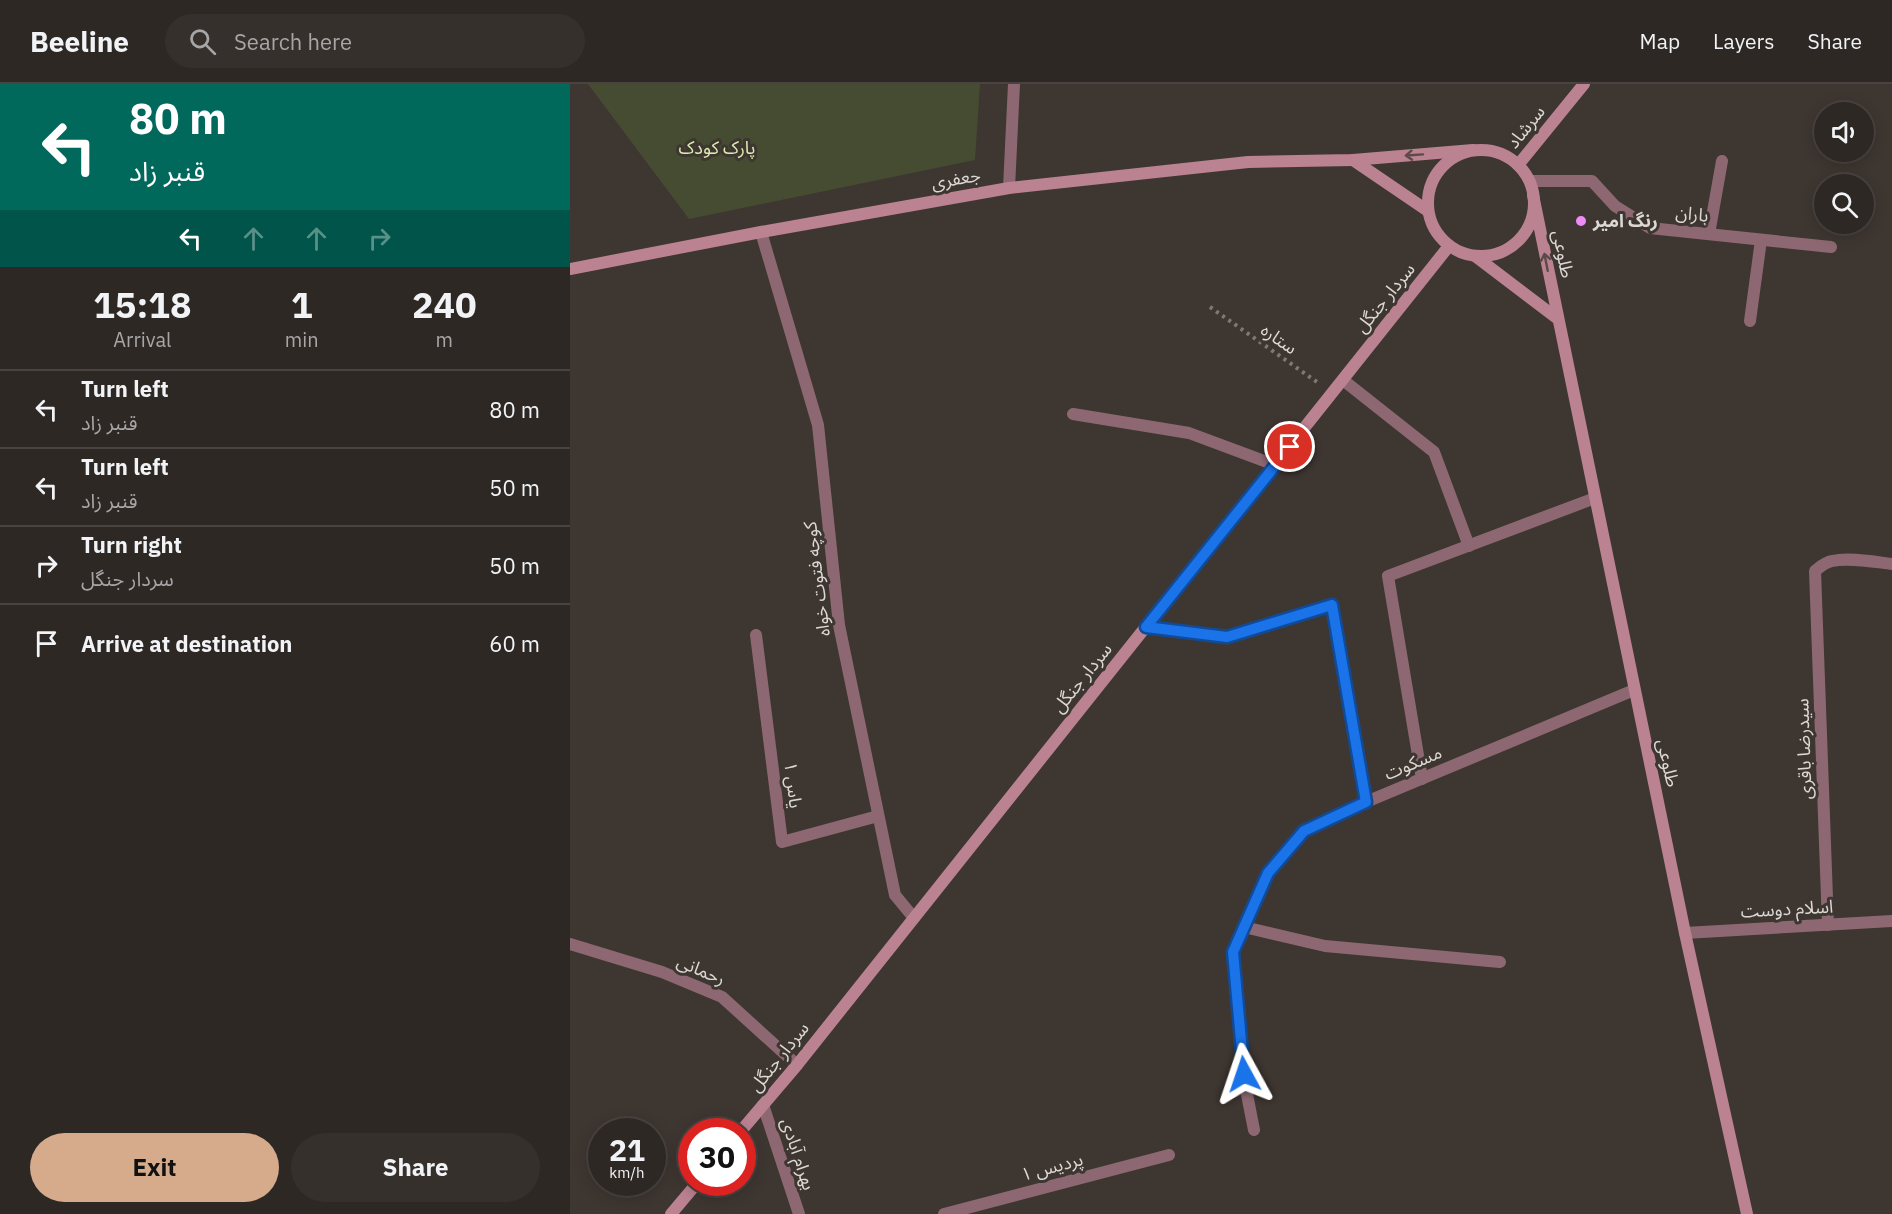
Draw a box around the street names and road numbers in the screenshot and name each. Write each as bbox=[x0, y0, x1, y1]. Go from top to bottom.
street label: سرشاد bbox=[1501, 101, 1550, 153]
street label: جعفری bbox=[929, 163, 982, 194]
street label: باران bbox=[1675, 200, 1710, 227]
street label: طلوعی bbox=[1548, 228, 1579, 280]
street label: سردار جنگل bbox=[1349, 258, 1420, 337]
street label: ستاره bbox=[1257, 318, 1302, 359]
street label: کوچه فتوت خواه bbox=[798, 520, 835, 638]
street label: سردار جنگل bbox=[1046, 638, 1117, 717]
street label: سیدرضا باقری bbox=[1790, 698, 1817, 800]
street label: طلوعی bbox=[1652, 737, 1685, 789]
street label: مسکوت bbox=[1381, 740, 1445, 785]
street label: یاس ۱ bbox=[779, 760, 808, 810]
street label: اسلام دوست bbox=[1740, 895, 1834, 925]
street label: رحمانی bbox=[674, 949, 729, 990]
street label: سردار جنگل bbox=[743, 1017, 814, 1096]
street label: بهرام آبادی bbox=[773, 1115, 821, 1194]
street label: پردیس ۱ bbox=[1018, 1147, 1085, 1186]

